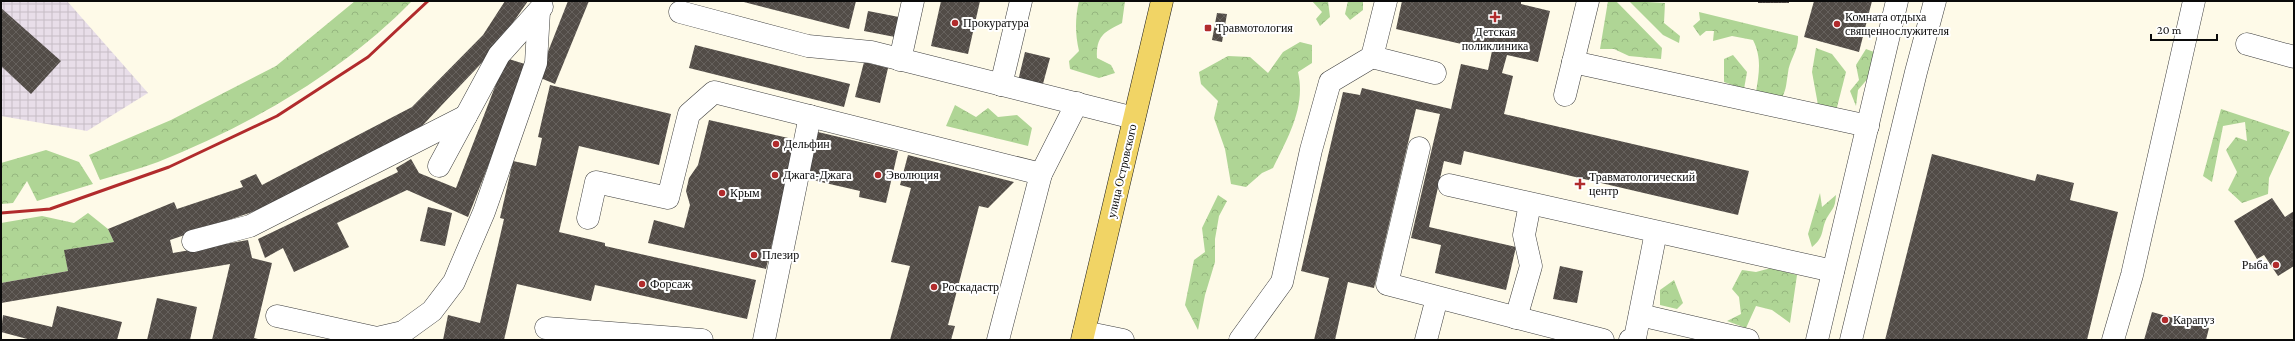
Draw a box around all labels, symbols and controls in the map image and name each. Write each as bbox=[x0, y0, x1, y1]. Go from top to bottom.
place label: Комната отдыха священнослужителя bbox=[1845, 10, 1949, 38]
marker: Детская поликлиника bbox=[1489, 11, 1501, 23]
place label: Прокуратура bbox=[963, 16, 1029, 30]
scale bar bbox=[2151, 16, 2217, 42]
marker: Прокуратура bbox=[950, 18, 960, 28]
marker: Комната отдыха священнослужителя bbox=[1832, 19, 1842, 29]
place label: Травмотология bbox=[1216, 21, 1293, 35]
marker: Травмотология bbox=[1203, 23, 1213, 33]
text: 20 m bbox=[2157, 23, 2182, 37]
place label: Детская поликлиника bbox=[1462, 25, 1529, 53]
street label: улица Островского bbox=[1104, 123, 1140, 219]
place label: Дельфин bbox=[784, 137, 830, 151]
marker: Дельфин bbox=[771, 139, 781, 149]
place label: Джага-Джага bbox=[783, 168, 852, 182]
place label: Эволюция bbox=[886, 168, 939, 182]
marker: Джага-Джага bbox=[770, 170, 780, 180]
marker: Эволюция bbox=[873, 170, 883, 180]
place label: Травматологический центр bbox=[1589, 170, 1696, 198]
marker: Травматологический центр bbox=[1574, 178, 1586, 190]
place label: Крым bbox=[730, 186, 760, 200]
marker: Крым bbox=[717, 188, 727, 198]
place label: Плезир bbox=[762, 248, 799, 262]
marker: Плезир bbox=[749, 250, 759, 260]
place label: Рыба bbox=[2242, 258, 2269, 272]
marker: Рыба bbox=[2271, 260, 2281, 270]
place label: Форсаж bbox=[650, 277, 691, 291]
marker: Форсаж bbox=[637, 279, 647, 289]
place label: Роскадастр bbox=[942, 280, 999, 294]
marker: Роскадастр bbox=[929, 282, 939, 292]
place label: Карапуз bbox=[2173, 313, 2215, 327]
marker: Карапуз bbox=[2160, 315, 2170, 325]

